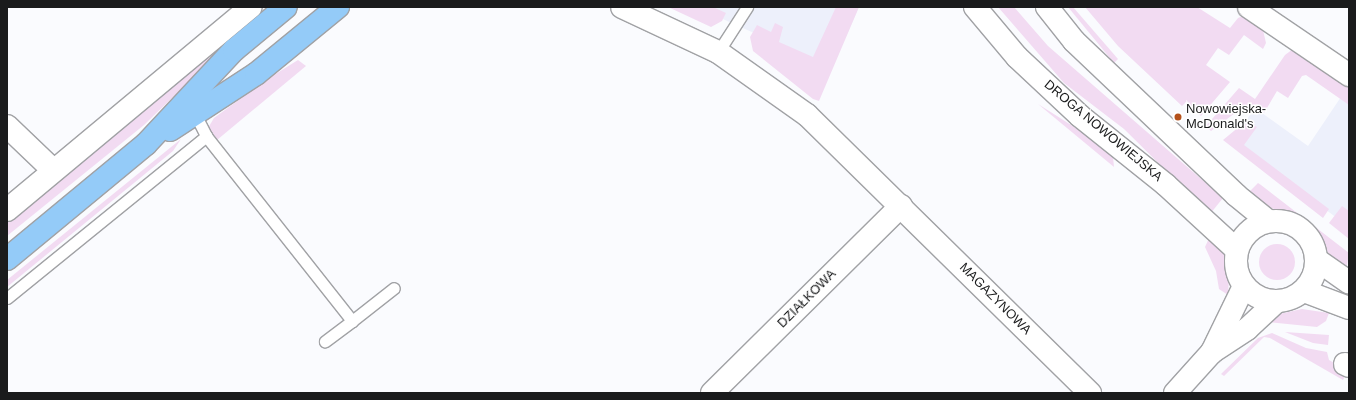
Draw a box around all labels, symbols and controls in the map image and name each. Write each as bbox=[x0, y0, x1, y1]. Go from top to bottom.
street label: DROGA NOWOWIEJSKA bbox=[1040, 77, 1166, 185]
place label: Nowowiejska- McDonald's bbox=[1186, 102, 1266, 133]
marker: Nowowiejska- McDonald's bbox=[1173, 112, 1183, 122]
street label: MAGAZYNOWA bbox=[956, 260, 1034, 338]
street label: DZIAŁKOWA bbox=[775, 267, 839, 331]

